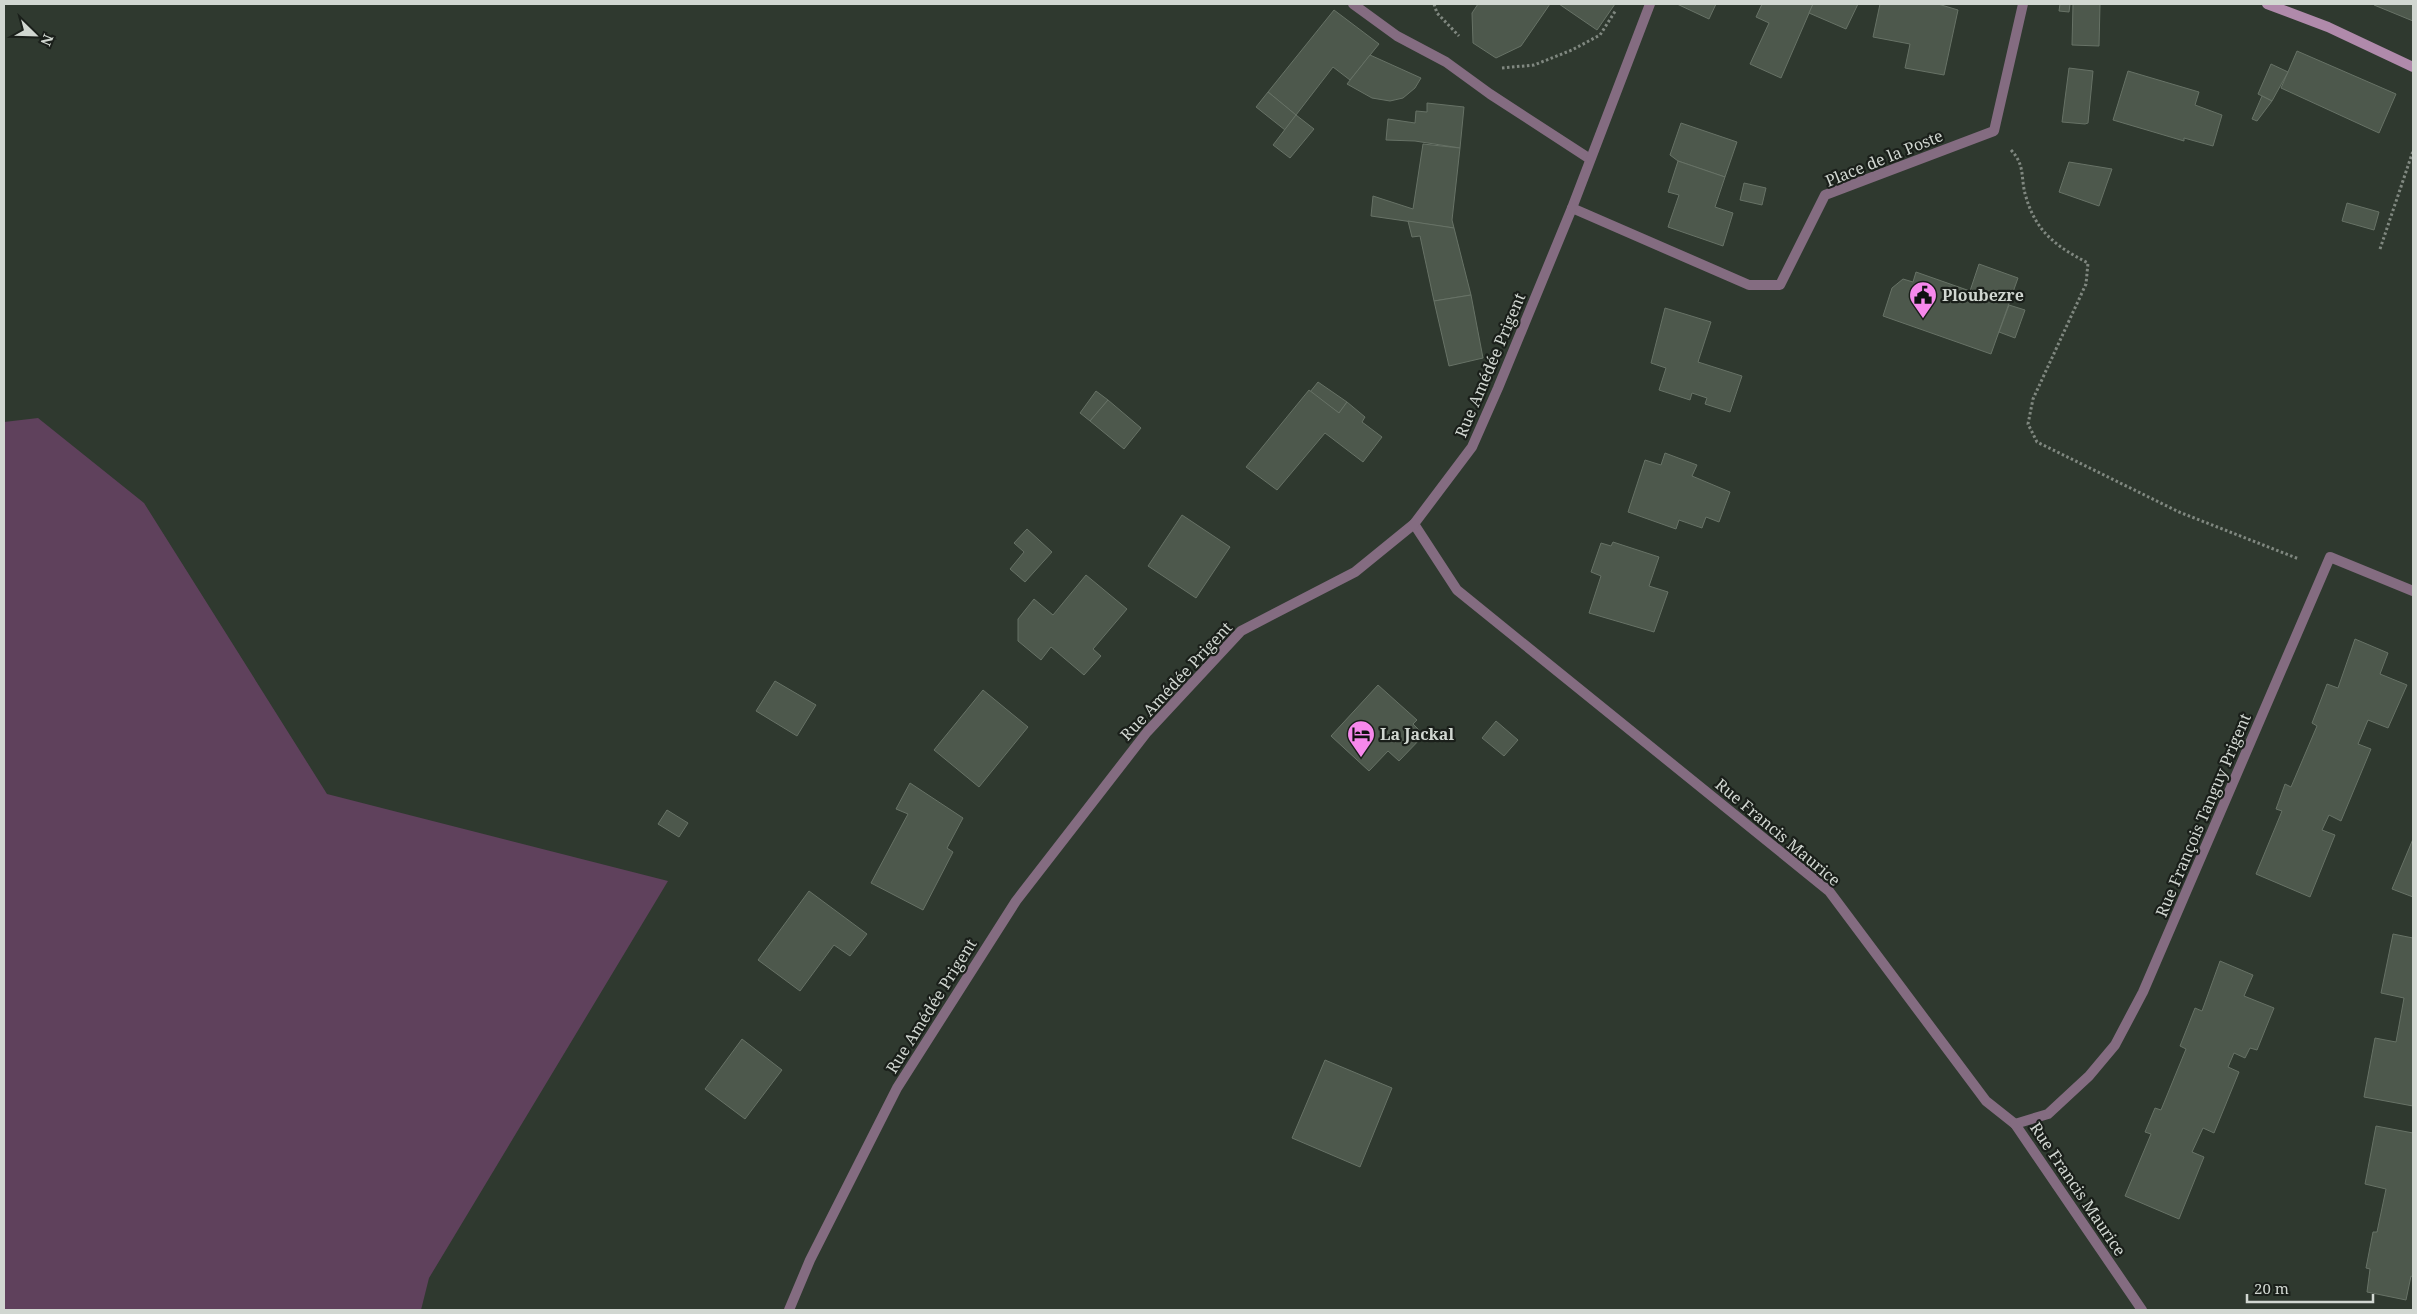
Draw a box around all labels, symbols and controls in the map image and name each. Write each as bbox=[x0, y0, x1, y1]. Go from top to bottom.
north arrow bbox=[10, 10, 60, 60]
text: N bbox=[37, 31, 58, 49]
street label: Place de la Poste bbox=[1822, 124, 1946, 192]
public building icon: Ploubezre bbox=[1908, 280, 1938, 319]
place label: Ploubezre bbox=[1942, 284, 2024, 306]
street label: Rue Amédée Prigent bbox=[1450, 289, 1531, 441]
street label: Rue Amédée Prigent bbox=[1115, 617, 1237, 745]
street label: Rue François Tanguy Prigent bbox=[2150, 710, 2256, 920]
hotel icon: La Jackal bbox=[1346, 719, 1376, 758]
place label: La Jackal bbox=[1380, 723, 1454, 745]
street label: Rue Francis Maurice bbox=[1711, 773, 1845, 891]
street label: Rue Amédée Prigent bbox=[881, 934, 982, 1078]
street label: Rue Francis Maurice bbox=[2025, 1118, 2131, 1260]
scale bar bbox=[2247, 1272, 2373, 1304]
text: 20 m bbox=[2254, 1278, 2289, 1298]

